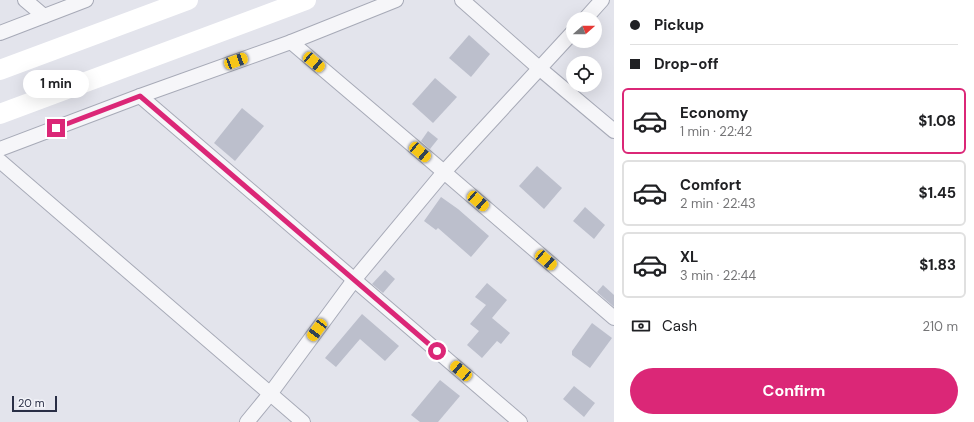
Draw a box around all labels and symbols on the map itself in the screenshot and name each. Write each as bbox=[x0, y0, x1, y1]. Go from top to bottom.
north arrow bbox=[566, 12, 602, 48]
car bbox=[301, 50, 327, 74]
car bbox=[223, 51, 249, 71]
callout: 1 min bbox=[23, 70, 89, 98]
route end bbox=[47, 119, 65, 137]
car bbox=[407, 140, 433, 164]
car bbox=[465, 189, 491, 213]
car bbox=[533, 248, 559, 272]
car bbox=[305, 317, 329, 343]
route start bbox=[428, 342, 446, 360]
car bbox=[448, 359, 474, 383]
scale bar bbox=[12, 394, 57, 413]

